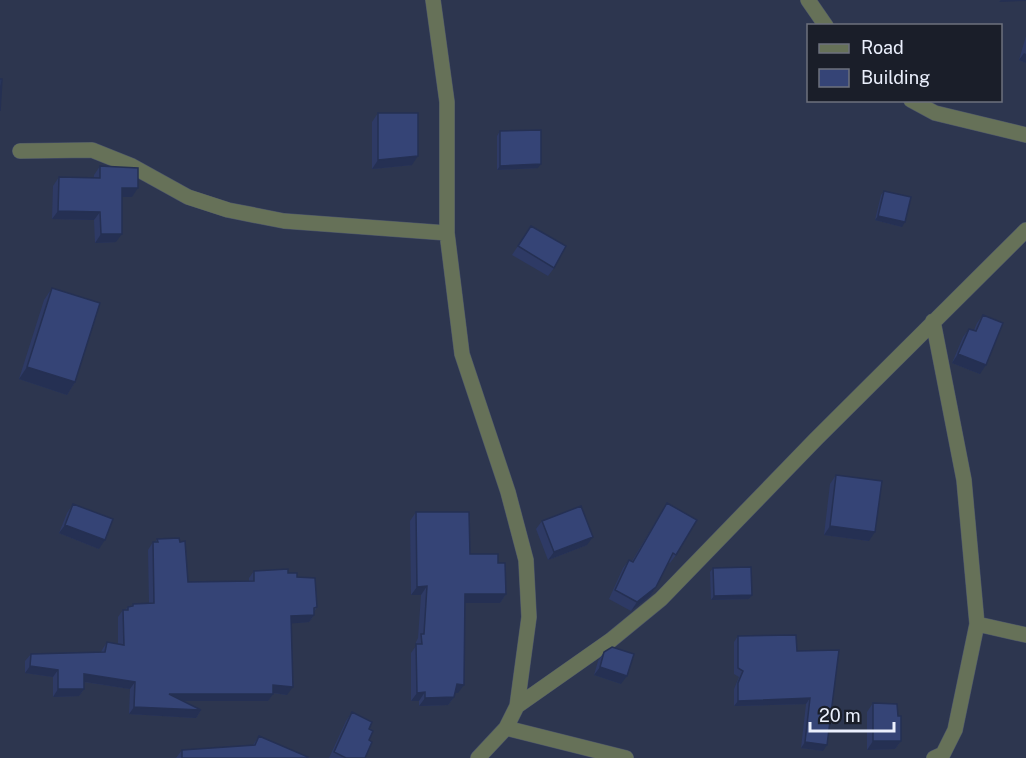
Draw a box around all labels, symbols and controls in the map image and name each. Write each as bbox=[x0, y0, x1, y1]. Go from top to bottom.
legend bbox=[807, 24, 1002, 102]
text: Road bbox=[861, 37, 904, 58]
text: Building bbox=[861, 67, 930, 88]
scale bar bbox=[810, 695, 894, 733]
text: 20 m bbox=[819, 705, 861, 726]

